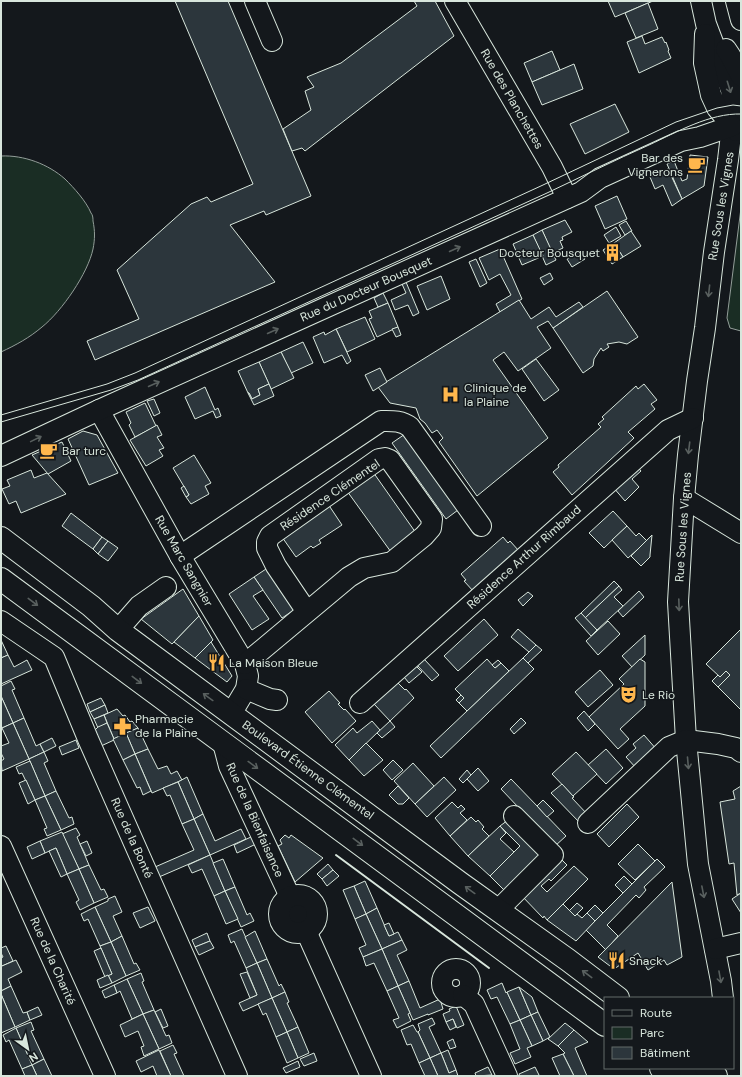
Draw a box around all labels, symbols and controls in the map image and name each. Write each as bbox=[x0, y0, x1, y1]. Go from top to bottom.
street label: Rue des Planchettes bbox=[477, 46, 547, 152]
one-way arrow bbox=[726, 80, 733, 93]
place label: Bar des Vignerons bbox=[627, 150, 683, 180]
street label: Rue Sous les Vignes bbox=[704, 150, 738, 262]
cafe icon: Bar des Vignerons bbox=[686, 155, 706, 175]
building icon: Docteur Bousquet bbox=[603, 243, 623, 263]
one-way arrow bbox=[448, 244, 460, 252]
place label: Docteur Bousquet bbox=[499, 245, 600, 261]
street label: Rue du Docteur Bousquet bbox=[298, 253, 435, 325]
one-way arrow bbox=[705, 284, 713, 297]
one-way arrow bbox=[266, 327, 278, 334]
one-way arrow bbox=[148, 380, 160, 388]
place label: Clinique de la Plaine bbox=[464, 380, 527, 410]
hospital icon: Clinique de la Plaine bbox=[441, 385, 461, 405]
one-way arrow bbox=[30, 435, 42, 442]
cafe icon: Bar turc bbox=[39, 441, 59, 461]
one-way arrow bbox=[685, 441, 693, 454]
place label: Bar turc bbox=[62, 443, 106, 459]
street label: Résidence Clémentel bbox=[277, 456, 383, 534]
street label: Rue Sous les Vignes bbox=[671, 471, 695, 583]
street label: Résidence Arthur Rimbaud bbox=[464, 501, 584, 613]
street label: Rue Marc Sangnier bbox=[151, 512, 217, 610]
one-way arrow bbox=[27, 598, 38, 606]
one-way arrow bbox=[675, 598, 682, 611]
restaurant icon: La Maison Bleue bbox=[206, 653, 226, 673]
place label: La Maison Bleue bbox=[229, 655, 318, 671]
one-way arrow bbox=[131, 675, 142, 684]
theatre icon: Le Rio bbox=[619, 685, 639, 705]
place label: Le Rio bbox=[642, 687, 675, 703]
one-way arrow bbox=[203, 692, 214, 701]
place label: Pharmacie de la Plaine bbox=[135, 711, 198, 741]
pharmacy icon: Pharmacie de la Plaine bbox=[112, 716, 132, 736]
street label: Boulevard Étienne Clémentel bbox=[239, 717, 377, 823]
one-way arrow bbox=[685, 756, 692, 769]
street label: Rue de la Bienfaisance bbox=[222, 760, 288, 880]
one-way arrow bbox=[247, 761, 258, 769]
street label: Rue de la Bonté bbox=[107, 795, 157, 881]
one-way arrow bbox=[352, 838, 363, 846]
one-way arrow bbox=[700, 885, 708, 898]
one-way arrow bbox=[465, 886, 476, 894]
street label: Rue de la Charité bbox=[26, 915, 80, 1008]
restaurant icon: Snack bbox=[606, 951, 626, 971]
place label: Snack bbox=[629, 953, 662, 969]
one-way arrow bbox=[582, 970, 593, 979]
one-way arrow bbox=[717, 970, 725, 983]
legend bbox=[604, 997, 734, 1069]
text: Route bbox=[640, 1005, 672, 1021]
text: Parc bbox=[640, 1025, 664, 1041]
north arrow bbox=[8, 1029, 48, 1069]
text: Bâtiment bbox=[640, 1045, 691, 1061]
text: N bbox=[26, 1049, 41, 1065]

